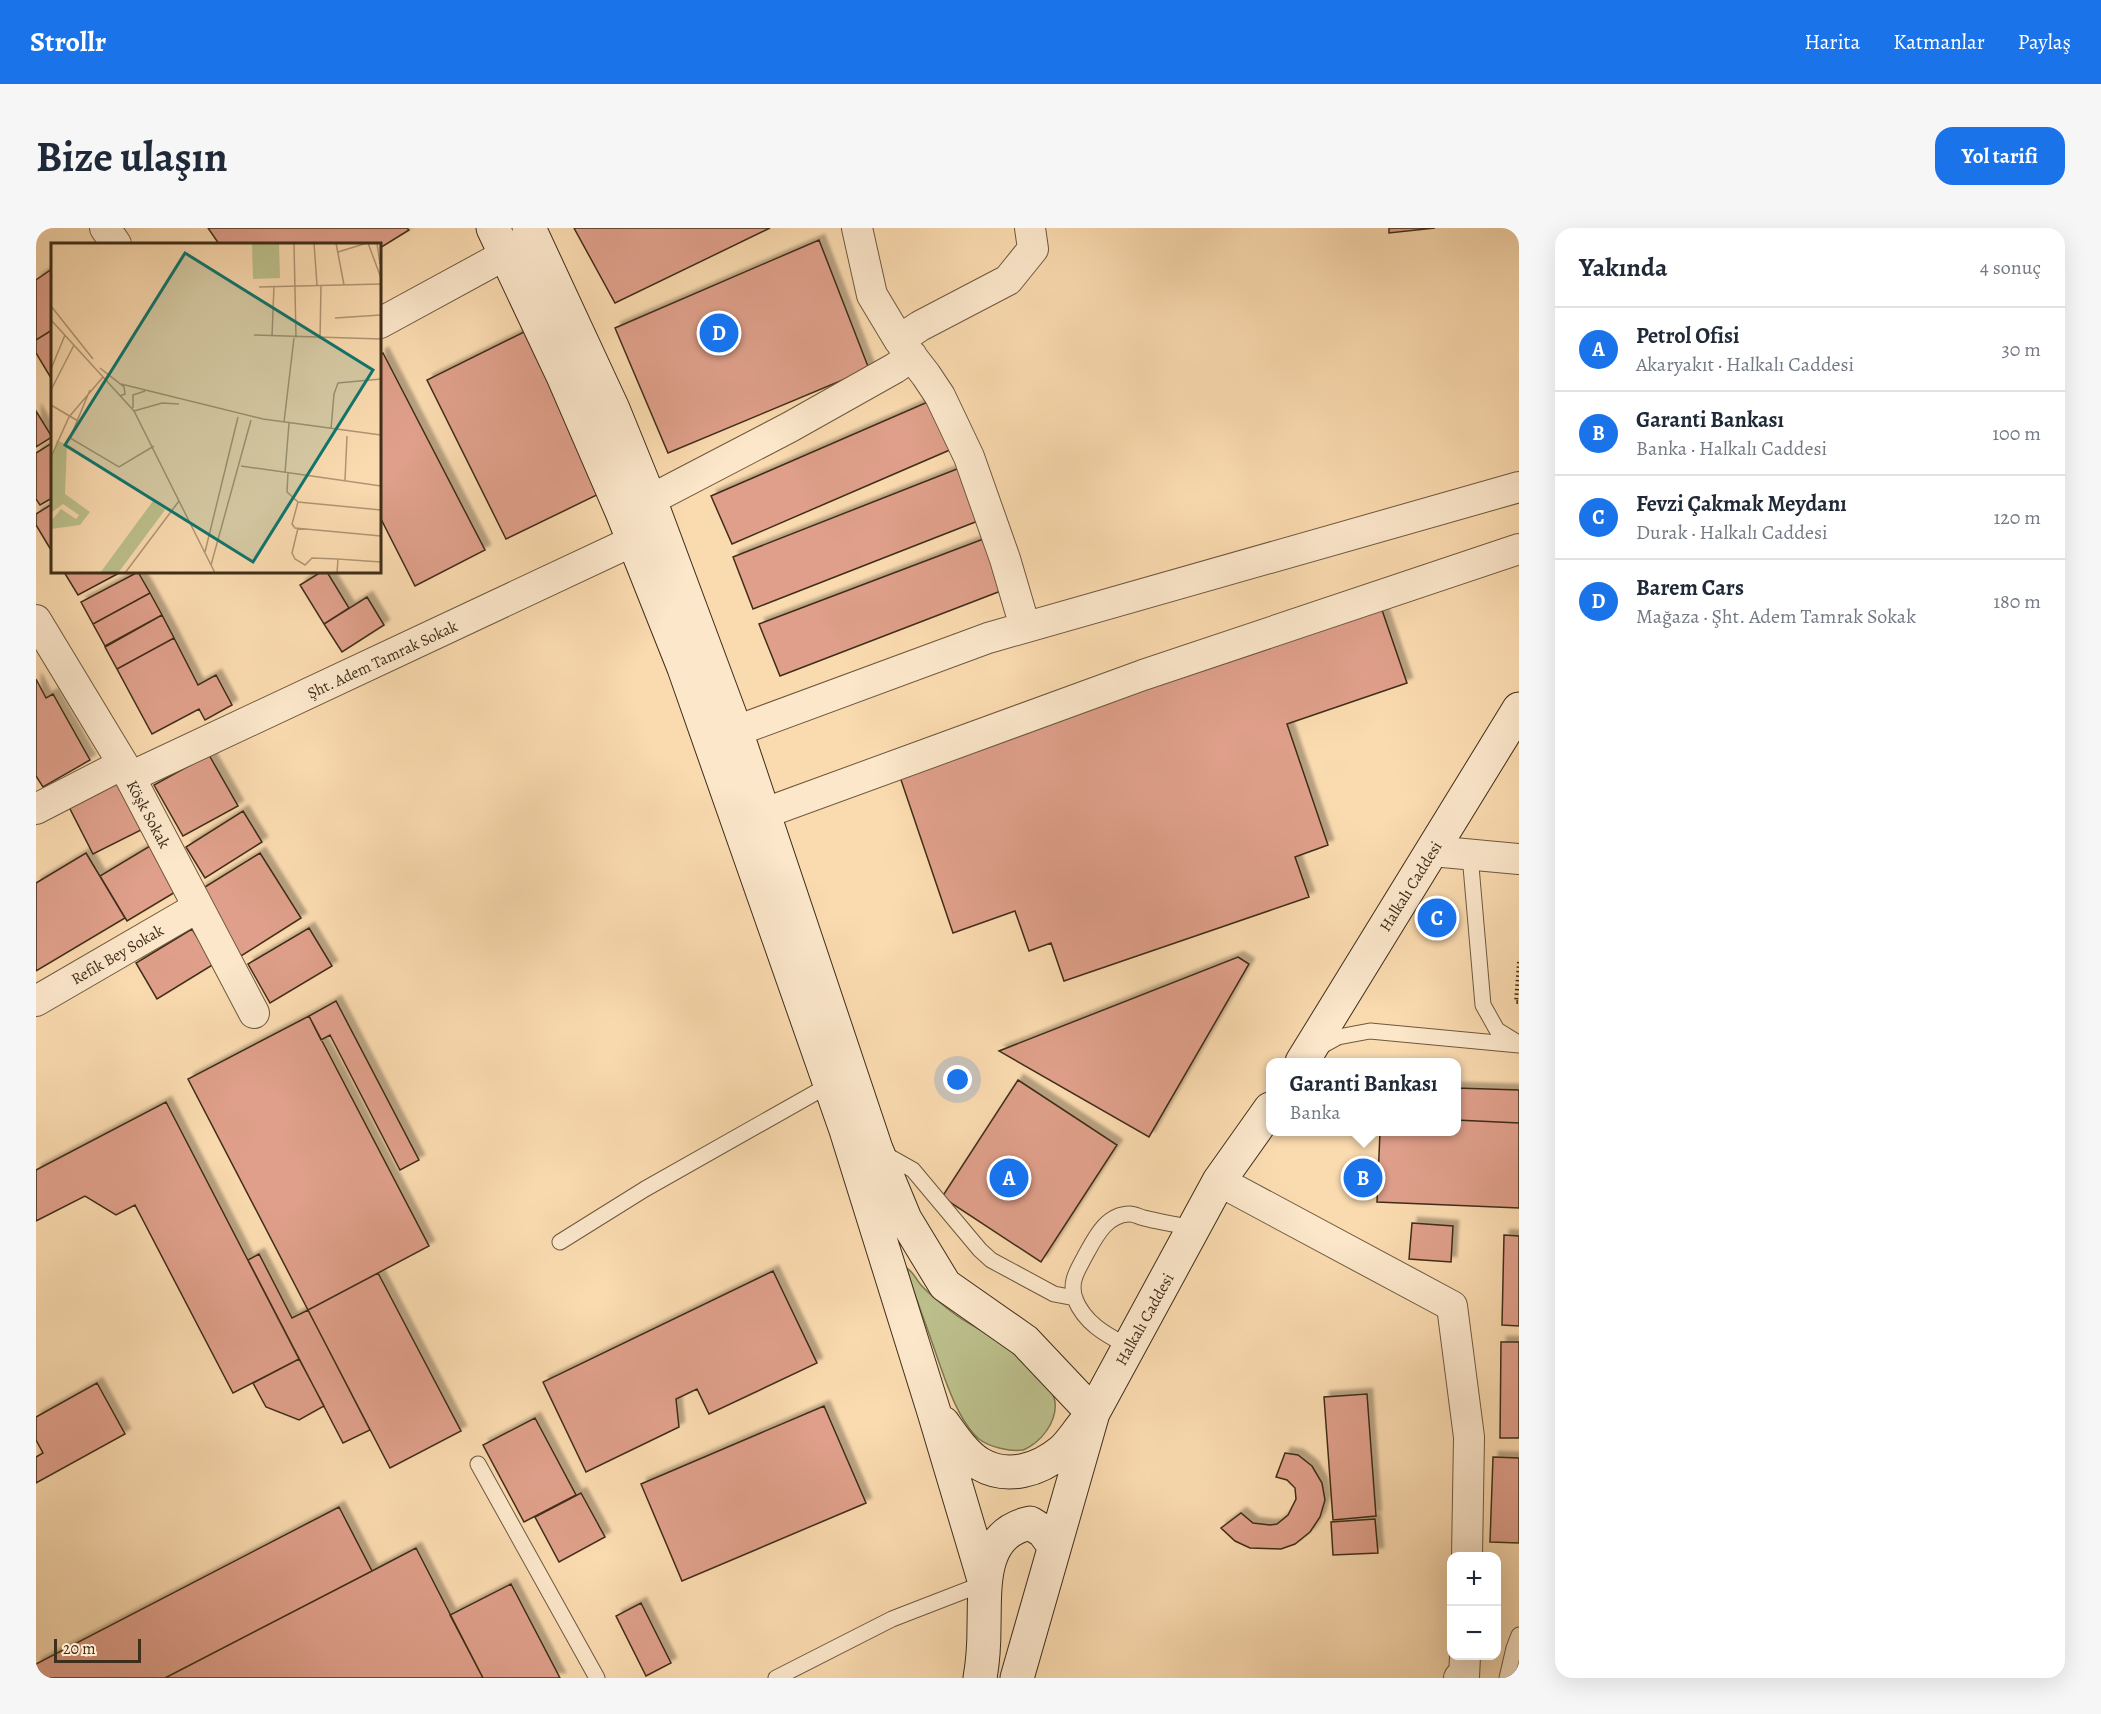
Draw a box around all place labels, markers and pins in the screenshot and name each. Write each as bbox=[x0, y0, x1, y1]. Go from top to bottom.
pin: D bbox=[700, 310, 738, 356]
pin: C bbox=[1418, 896, 1456, 940]
pin: A bbox=[990, 1156, 1028, 1200]
pin: B bbox=[1344, 1156, 1382, 1200]

